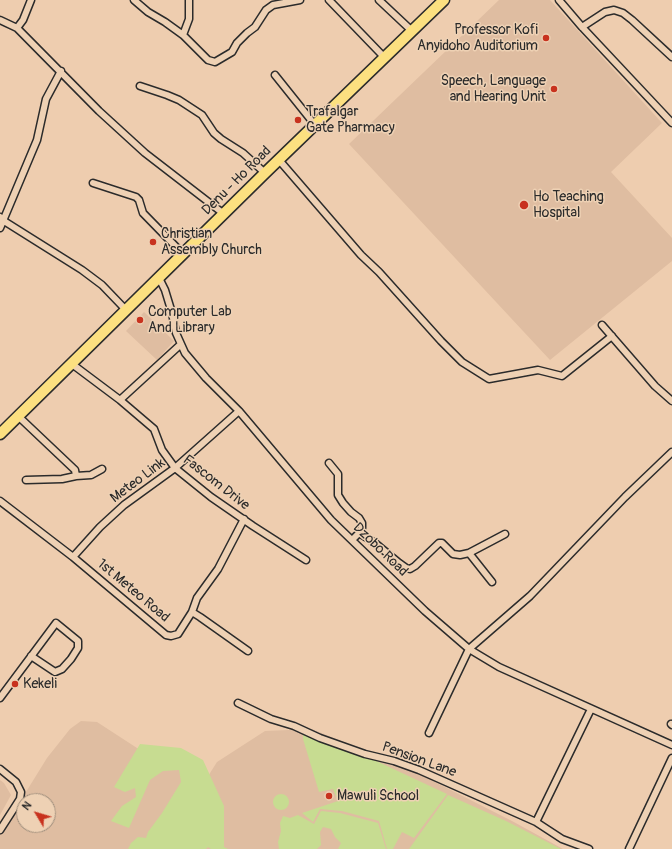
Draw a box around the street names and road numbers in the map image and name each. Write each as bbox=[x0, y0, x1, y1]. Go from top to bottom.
street label: Denu - Ho Road bbox=[199, 143, 275, 219]
street label: Fascom Drive bbox=[179, 452, 253, 514]
street label: Meteo Link bbox=[107, 455, 169, 507]
street label: Dzobo Road bbox=[349, 520, 411, 580]
street label: 1st Meteo Road bbox=[93, 556, 173, 626]
street label: Pension Lane bbox=[380, 739, 458, 781]

